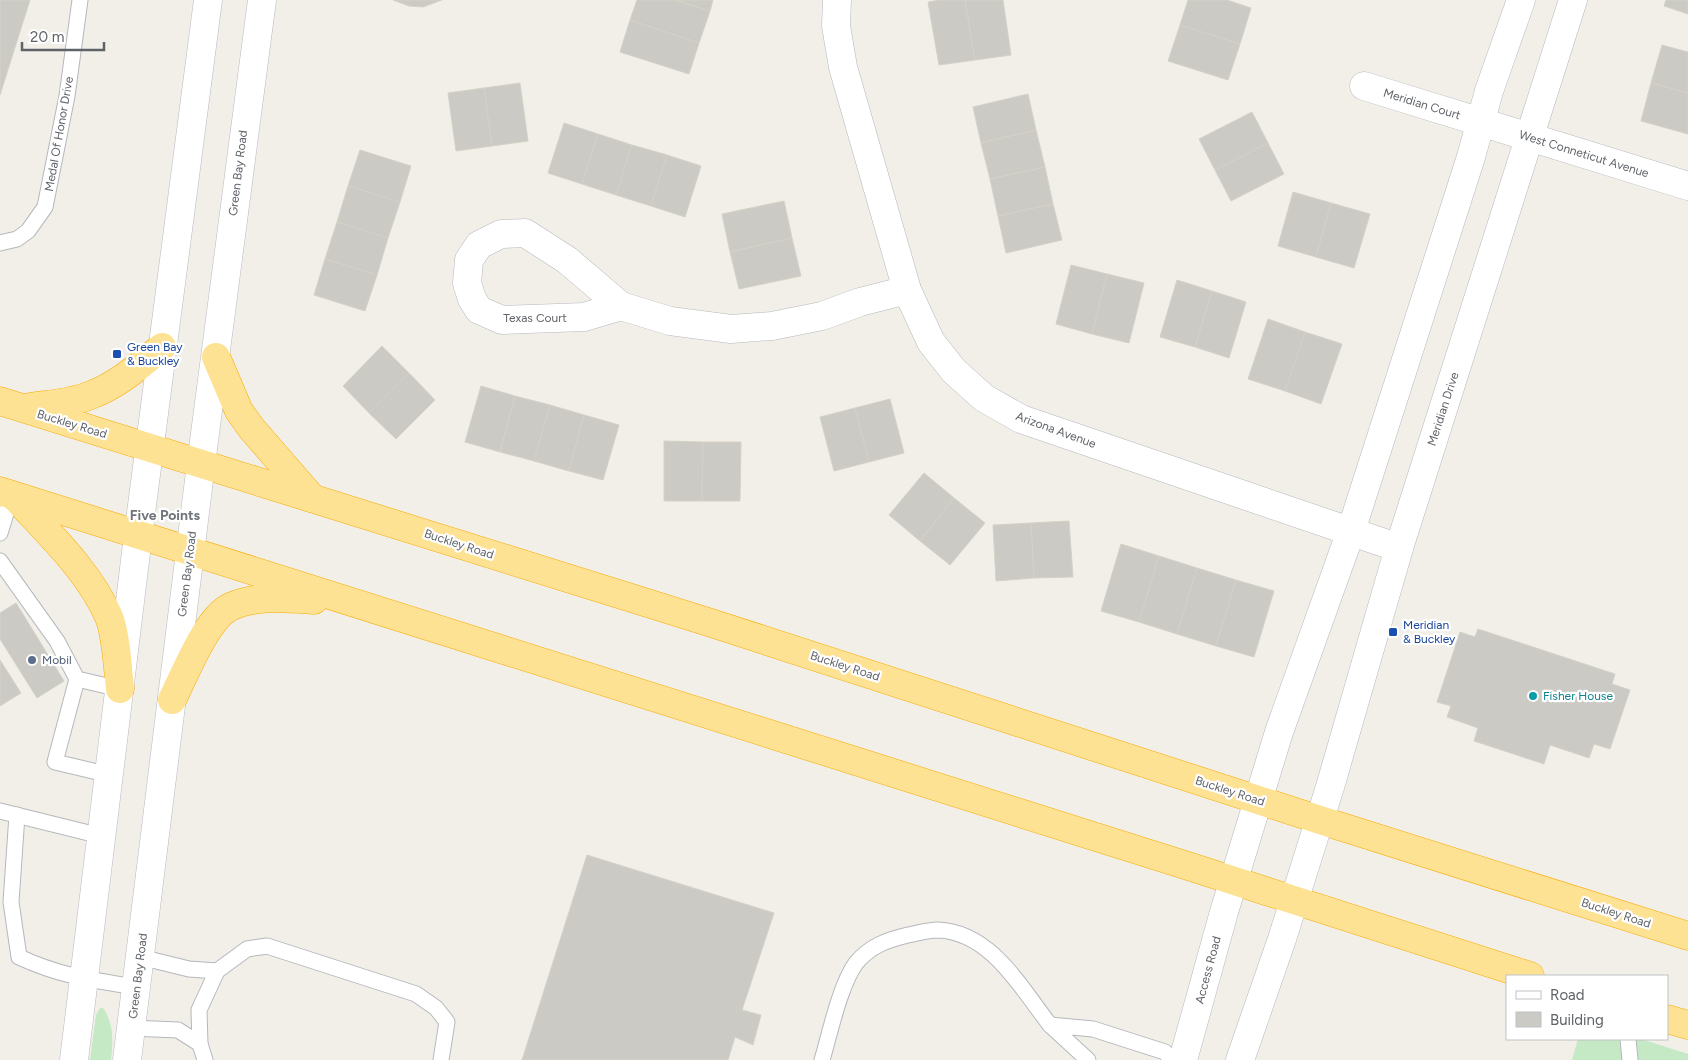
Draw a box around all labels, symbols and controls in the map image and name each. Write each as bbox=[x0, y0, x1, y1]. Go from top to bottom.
scale bar bbox=[22, 20, 105, 52]
text: 20 m bbox=[30, 28, 64, 46]
street label: Medal Of Honor Drive bbox=[42, 75, 76, 193]
street label: Meridian Court bbox=[1382, 86, 1463, 123]
street label: West Conneticut Avenue bbox=[1517, 128, 1651, 181]
street label: Green Bay Road bbox=[226, 129, 250, 217]
street label: Texas Court bbox=[503, 311, 567, 325]
place label: Green Bay & Buckley bbox=[127, 340, 183, 368]
marker: Green Bay & Buckley bbox=[111, 348, 123, 360]
street label: Meridian Drive bbox=[1424, 370, 1462, 448]
street label: Buckley Road bbox=[35, 407, 109, 441]
street label: Arizona Avenue bbox=[1014, 409, 1098, 451]
district label: Five Points bbox=[130, 507, 201, 524]
street label: Buckley Road bbox=[422, 526, 496, 562]
street label: Green Bay Road bbox=[175, 530, 199, 618]
place label: Meridian & Buckley bbox=[1403, 618, 1456, 646]
marker: Meridian & Buckley bbox=[1387, 626, 1399, 638]
street label: Buckley Road bbox=[808, 648, 882, 684]
place label: Mobil bbox=[42, 653, 72, 667]
marker: Mobil bbox=[26, 654, 38, 666]
place label: Fisher House bbox=[1543, 689, 1613, 703]
marker: Fisher House bbox=[1527, 690, 1539, 702]
street label: Buckley Road bbox=[1193, 773, 1267, 809]
street label: Buckley Road bbox=[1579, 895, 1653, 931]
street label: Green Bay Road bbox=[126, 932, 150, 1020]
street label: Access Road bbox=[1192, 935, 1224, 1005]
legend bbox=[1506, 975, 1668, 1040]
text: Road bbox=[1550, 986, 1585, 1004]
text: Building bbox=[1550, 1011, 1604, 1029]

